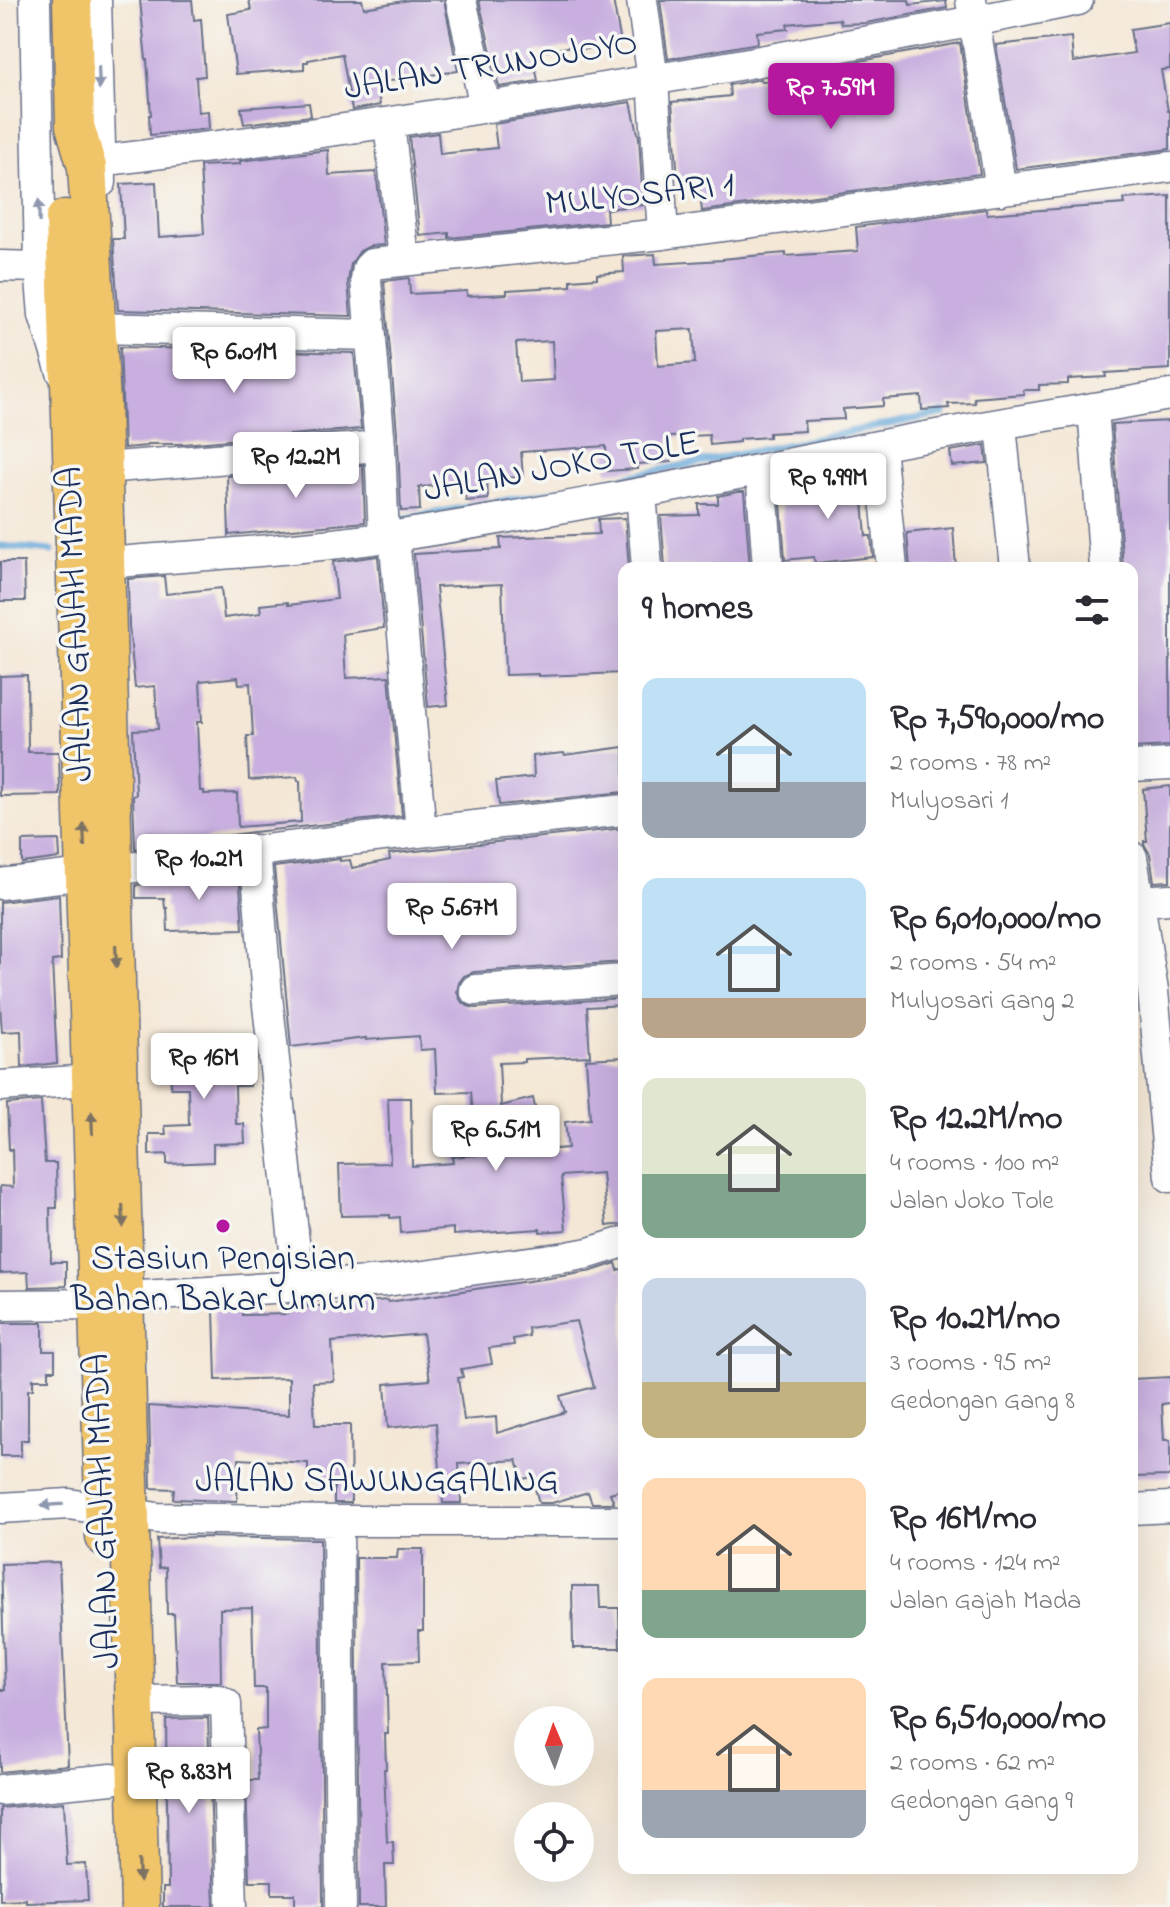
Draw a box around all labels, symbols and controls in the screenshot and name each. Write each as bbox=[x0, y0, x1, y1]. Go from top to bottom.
street label: JALAN TRUNOJOYO bbox=[341, 18, 641, 116]
pin: Rp 7.59M bbox=[748, 63, 914, 131]
one-way arrow bbox=[93, 66, 105, 91]
text: Rp 7.59M bbox=[786, 70, 876, 108]
street label: MULYOSARI 1 bbox=[543, 160, 737, 232]
one-way arrow bbox=[33, 198, 45, 223]
pin: Rp 6.01M bbox=[151, 327, 317, 395]
text: Rp 6.01M bbox=[190, 334, 278, 372]
street label: JALAN JOKO TOLE bbox=[420, 418, 704, 518]
pin: Rp 12.2M bbox=[213, 432, 379, 500]
text: Rp 12.2M bbox=[251, 439, 341, 477]
pin: Rp 9.99M bbox=[745, 453, 911, 521]
text: Rp 9.99M bbox=[788, 460, 868, 498]
street label: JALAN GAJAH MADA bbox=[45, 465, 109, 783]
text: 9 homes bbox=[642, 585, 754, 635]
icon: filters bbox=[1070, 588, 1114, 632]
text: Rp 7,590,000/mo bbox=[890, 695, 1105, 745]
icon: home bbox=[706, 710, 802, 806]
text: 2 rooms · 78 m² bbox=[890, 745, 1051, 783]
text: Mulyosari 1 bbox=[890, 783, 1008, 821]
one-way arrow bbox=[77, 822, 90, 847]
pin: Rp 10.2M bbox=[116, 834, 282, 902]
text: Rp 10.2M bbox=[155, 841, 243, 879]
pin: Rp 5.67M bbox=[369, 883, 535, 951]
text: Rp 5.67M bbox=[405, 890, 499, 928]
text: Rp 6,010,000/mo bbox=[890, 895, 1101, 945]
icon: home bbox=[706, 910, 802, 1006]
one-way arrow bbox=[110, 944, 122, 969]
text: 2 rooms · 54 m² bbox=[890, 945, 1056, 983]
text: Mulyosari Gang 2 bbox=[890, 983, 1075, 1021]
pin: Rp 16M bbox=[139, 1033, 269, 1101]
text: Rp 16M bbox=[169, 1040, 239, 1078]
text: Rp 12.2M/mo bbox=[890, 1095, 1063, 1145]
pin: Rp 6.51M bbox=[413, 1105, 579, 1173]
one-way arrow bbox=[86, 1110, 99, 1135]
icon: home bbox=[706, 1110, 802, 1206]
text: Rp 6.51M bbox=[451, 1112, 541, 1150]
text: 4 rooms · 100 m² bbox=[890, 1145, 1059, 1183]
text: Jalan Joko Tole bbox=[890, 1183, 1054, 1221]
one-way arrow bbox=[116, 1204, 129, 1229]
marker: Stasiun Pengisian Bahan Bakar Umum bbox=[214, 1217, 232, 1235]
place label: Stasiun Pengisian Bahan Bakar Umum bbox=[69, 1234, 376, 1328]
text: Rp 10.2M/mo bbox=[890, 1295, 1060, 1345]
icon: home bbox=[706, 1310, 802, 1406]
text: 3 rooms · 95 m² bbox=[890, 1345, 1051, 1383]
street label: JALAN GAJAH MADA bbox=[72, 1352, 136, 1670]
text: Gedongan Gang 8 bbox=[890, 1383, 1075, 1421]
street label: JALAN SAWUNGGALING bbox=[195, 1456, 559, 1509]
text: Rp 16M/mo bbox=[890, 1495, 1037, 1545]
one-way arrow bbox=[39, 1498, 64, 1511]
icon: home bbox=[706, 1510, 802, 1606]
text: 4 rooms · 124 m² bbox=[890, 1545, 1061, 1583]
text: Jalan Gajah Mada bbox=[890, 1583, 1081, 1621]
text: Rp 6,510,000/mo bbox=[890, 1695, 1106, 1745]
north arrow bbox=[514, 1706, 594, 1786]
map controls bbox=[514, 1706, 594, 1882]
icon: home bbox=[706, 1710, 802, 1806]
text: 2 rooms · 62 m² bbox=[890, 1745, 1055, 1783]
pin: Rp 8.83M bbox=[106, 1747, 272, 1815]
text: Rp 8.83M bbox=[146, 1754, 232, 1792]
text: Gedongan Gang 9 bbox=[890, 1783, 1073, 1821]
button: locate bbox=[514, 1802, 594, 1882]
one-way arrow bbox=[133, 1859, 145, 1884]

